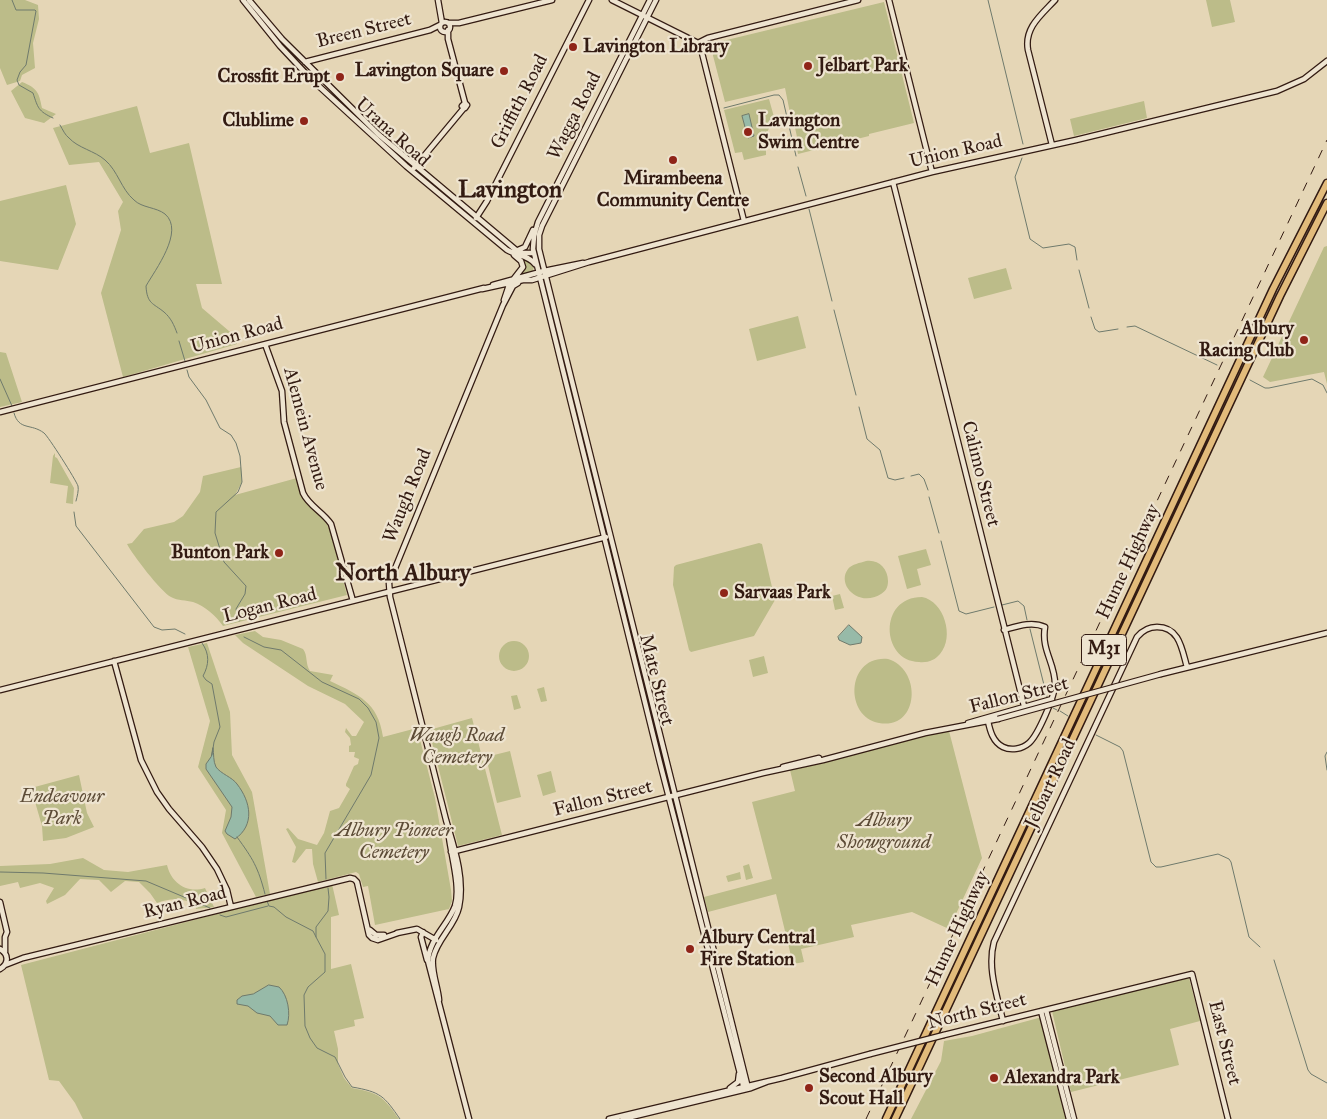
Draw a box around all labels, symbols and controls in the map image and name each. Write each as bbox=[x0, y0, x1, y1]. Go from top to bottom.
street label: Breen Street bbox=[314, 8, 414, 54]
place label: Lavington Library bbox=[583, 36, 729, 58]
marker: Lavington Library bbox=[567, 41, 579, 53]
street label: Griffith Road bbox=[486, 51, 554, 153]
place label: Jelbart Park bbox=[818, 55, 908, 77]
place label: Lavington Square bbox=[355, 60, 494, 82]
marker: Jelbart Park bbox=[802, 60, 814, 72]
marker: Lavington Square bbox=[498, 65, 510, 77]
place label: Crossfit Erupt bbox=[217, 66, 330, 88]
street label: Wagga Road bbox=[543, 68, 607, 164]
marker: Crossfit Erupt bbox=[334, 71, 346, 83]
street label: Urana Road bbox=[350, 94, 434, 172]
place label: Clublime bbox=[223, 110, 294, 132]
place label: Lavington Swim Centre bbox=[758, 110, 859, 154]
marker: Clublime bbox=[298, 115, 310, 127]
marker: Lavington Swim Centre bbox=[742, 126, 754, 138]
street label: Union Road bbox=[907, 130, 1005, 174]
marker: Mirambeena Community Centre bbox=[667, 154, 679, 166]
place label: Mirambeena Community Centre bbox=[597, 168, 749, 212]
district label: Lavington bbox=[458, 177, 562, 205]
street label: Union Road bbox=[188, 313, 286, 359]
place label: Albury Racing Club bbox=[1199, 318, 1294, 362]
marker: Albury Racing Club bbox=[1298, 334, 1310, 346]
street label: Alemein Avenue bbox=[278, 365, 332, 493]
street label: Calimo Street bbox=[956, 419, 1004, 529]
street label: Waugh Road bbox=[379, 446, 437, 546]
street label: Hume Highway bbox=[1092, 501, 1166, 623]
place label: Bunton Park bbox=[171, 542, 269, 564]
marker: Bunton Park bbox=[273, 547, 285, 559]
district label: North Albury bbox=[335, 560, 471, 588]
place label: Sarvaas Park bbox=[734, 582, 831, 604]
street label: Logan Road bbox=[221, 583, 319, 629]
marker: Sarvaas Park bbox=[718, 587, 730, 599]
street label: Mate Street bbox=[634, 632, 678, 728]
road number: M31 bbox=[1082, 634, 1126, 666]
street label: Fallon Street bbox=[967, 673, 1071, 719]
park label: Waugh Road Cemetery bbox=[409, 725, 505, 769]
street label: Jelbart Road bbox=[1020, 736, 1082, 832]
street label: Fallon Street bbox=[551, 776, 655, 822]
park label: Endeavour Park bbox=[20, 786, 104, 830]
park label: Albury Showground bbox=[837, 810, 931, 854]
park label: Albury Pioneer Cemetery bbox=[335, 820, 453, 864]
street label: Hume Highway bbox=[921, 868, 995, 990]
street label: Ryan Road bbox=[141, 882, 229, 924]
place label: Albury Central Fire Station bbox=[700, 927, 815, 971]
marker: Albury Central Fire Station bbox=[684, 943, 696, 955]
street label: North Street bbox=[925, 989, 1029, 1035]
street label: East Street bbox=[1202, 998, 1246, 1088]
place label: Second Albury Scout Hall bbox=[819, 1066, 933, 1110]
place label: Alexandra Park bbox=[1004, 1067, 1120, 1089]
marker: Alexandra Park bbox=[988, 1072, 1000, 1084]
marker: Second Albury Scout Hall bbox=[803, 1082, 815, 1094]

